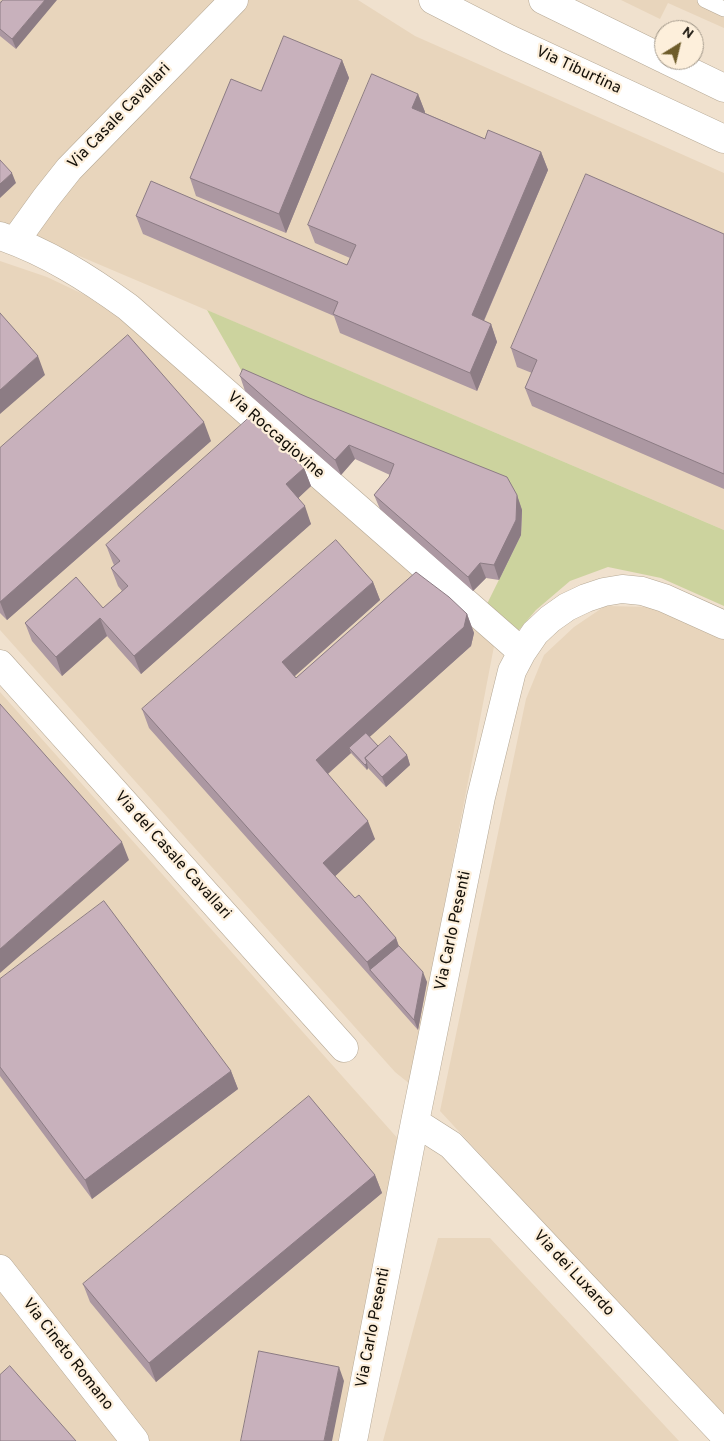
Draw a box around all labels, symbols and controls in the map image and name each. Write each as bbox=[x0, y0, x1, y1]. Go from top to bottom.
north arrow bbox=[654, 20, 704, 70]
text: N bbox=[678, 23, 697, 43]
street label: Via Tiburtina bbox=[532, 43, 624, 99]
street label: Via Casale Cavallari bbox=[64, 60, 176, 174]
street label: Via Roccagiovine bbox=[222, 388, 328, 484]
street label: Via del Casale Cavallari bbox=[109, 788, 235, 924]
street label: Via Carlo Pesenti bbox=[432, 869, 476, 993]
street label: Via dei Luxardo bbox=[528, 1227, 618, 1321]
street label: Via Carlo Pesenti bbox=[353, 1266, 395, 1390]
street label: Via Cineto Romano bbox=[17, 1295, 117, 1415]

